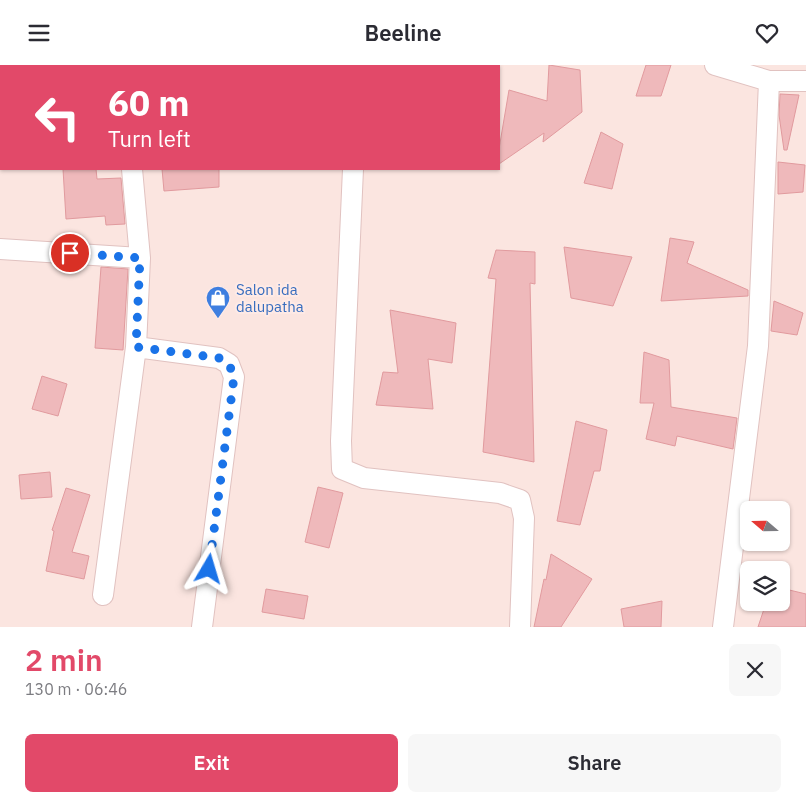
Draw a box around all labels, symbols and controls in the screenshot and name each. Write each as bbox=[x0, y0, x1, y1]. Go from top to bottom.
text: Beeline bbox=[365, 18, 441, 47]
icon: menu bbox=[25, 19, 53, 47]
icon: heart bbox=[753, 19, 781, 47]
text: 60 m bbox=[108, 80, 190, 126]
icon: left bbox=[25, 85, 90, 150]
text: Turn left bbox=[108, 124, 191, 153]
pin bbox=[49, 232, 91, 274]
icon: arrive bbox=[56, 239, 84, 267]
place label: Salon ida dalupatha bbox=[236, 280, 304, 316]
shop icon: Salon ida dalupatha bbox=[205, 285, 231, 319]
north arrow bbox=[740, 501, 790, 551]
map controls bbox=[740, 501, 790, 611]
position arrow bbox=[182, 542, 234, 594]
button: layers bbox=[740, 561, 790, 611]
text: 2 min bbox=[25, 640, 103, 679]
button: close bbox=[729, 644, 781, 696]
text: 130 m · 06:46 bbox=[25, 679, 127, 699]
button: Exit bbox=[25, 734, 398, 792]
button: Share bbox=[408, 734, 781, 792]

